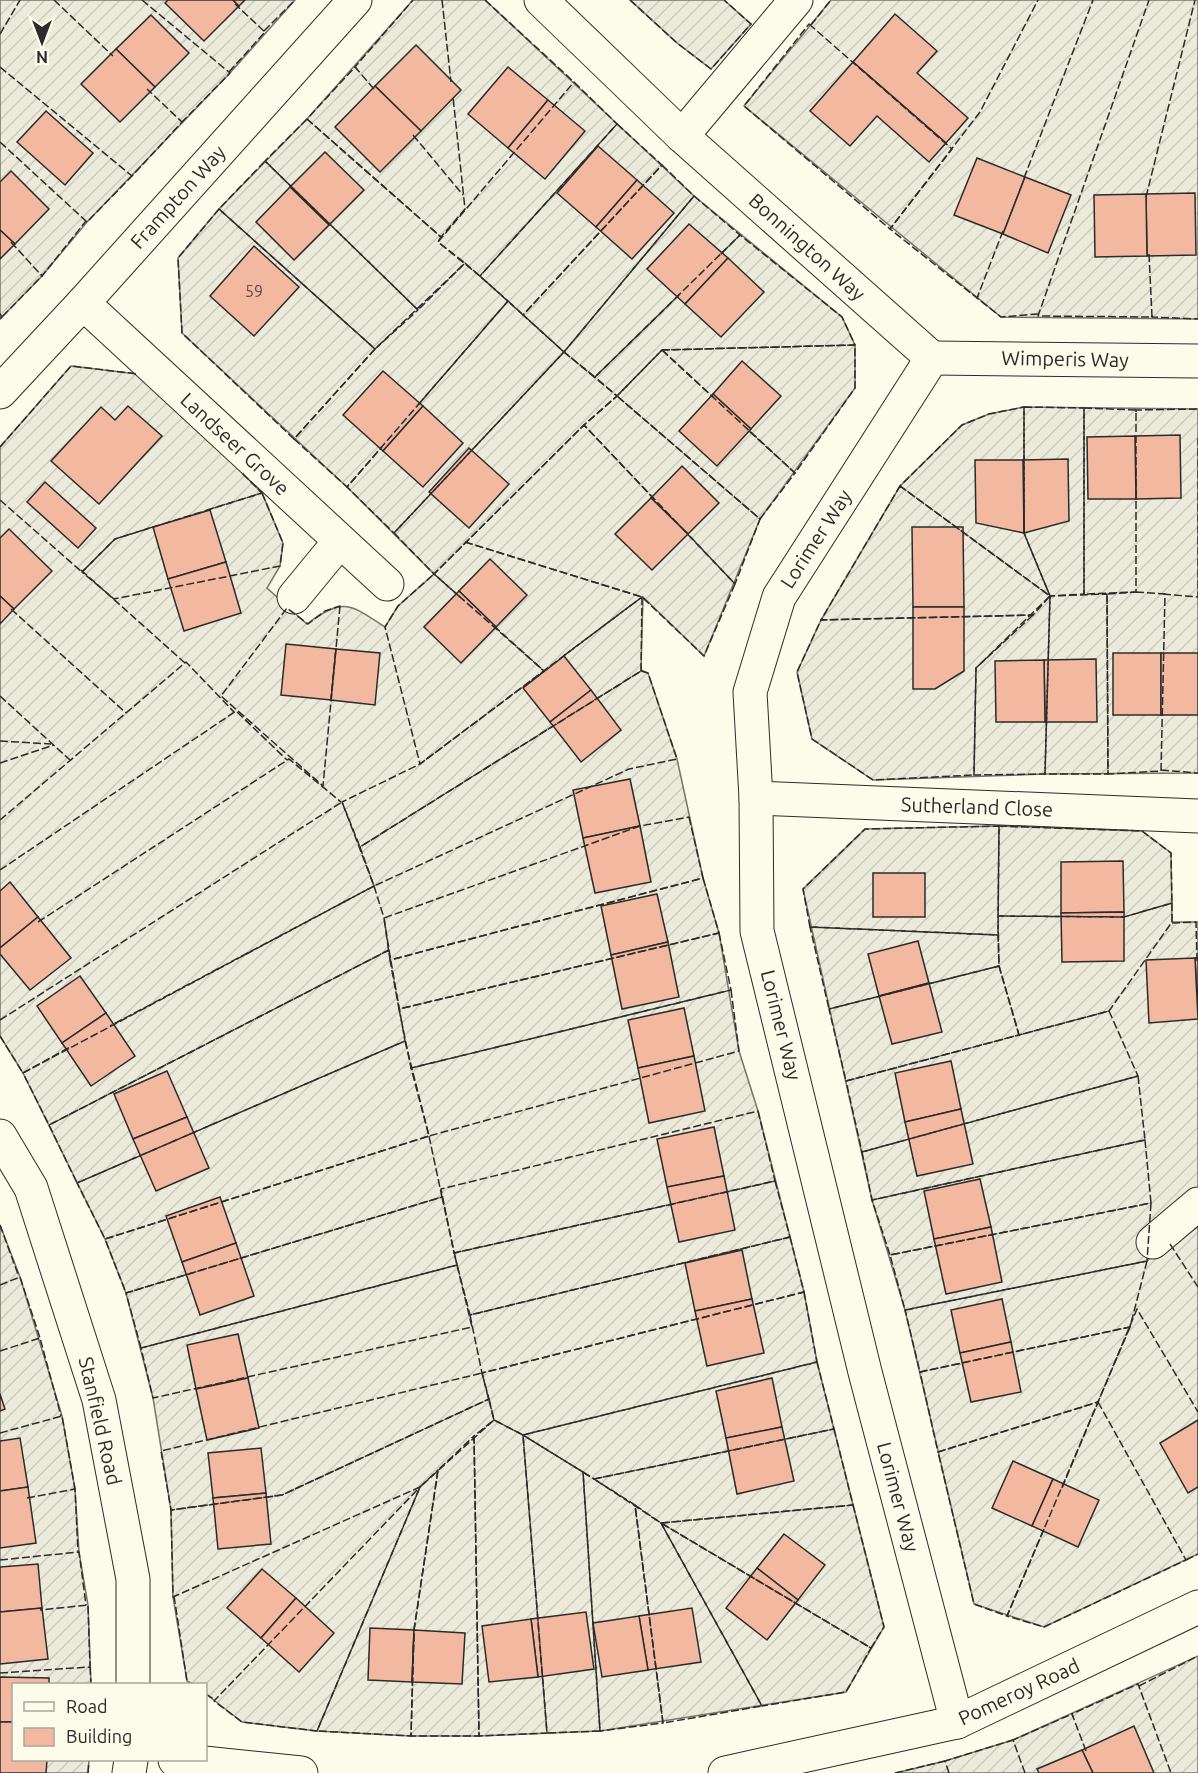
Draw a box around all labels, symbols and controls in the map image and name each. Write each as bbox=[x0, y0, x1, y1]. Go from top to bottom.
north arrow bbox=[12, 12, 72, 72]
text: N bbox=[36, 48, 48, 66]
street label: Frampton Way bbox=[125, 140, 230, 253]
street label: Bonnington Way bbox=[744, 188, 870, 305]
house number: 59 bbox=[245, 282, 263, 300]
street label: Wimperis Way bbox=[1001, 346, 1129, 371]
street label: Landseer Grove bbox=[176, 388, 294, 500]
street label: Lorimer Way bbox=[775, 485, 856, 592]
street label: Sutherland Close bbox=[901, 792, 1053, 821]
street label: Lorimer Way bbox=[757, 967, 806, 1083]
street label: Stanfield Road bbox=[75, 1354, 126, 1487]
street label: Lorimer Way bbox=[873, 1439, 924, 1555]
street label: Pomeroy Road bbox=[954, 1653, 1083, 1730]
legend bbox=[12, 1683, 207, 1761]
text: Road bbox=[66, 1696, 108, 1716]
text: Building bbox=[66, 1726, 132, 1746]

